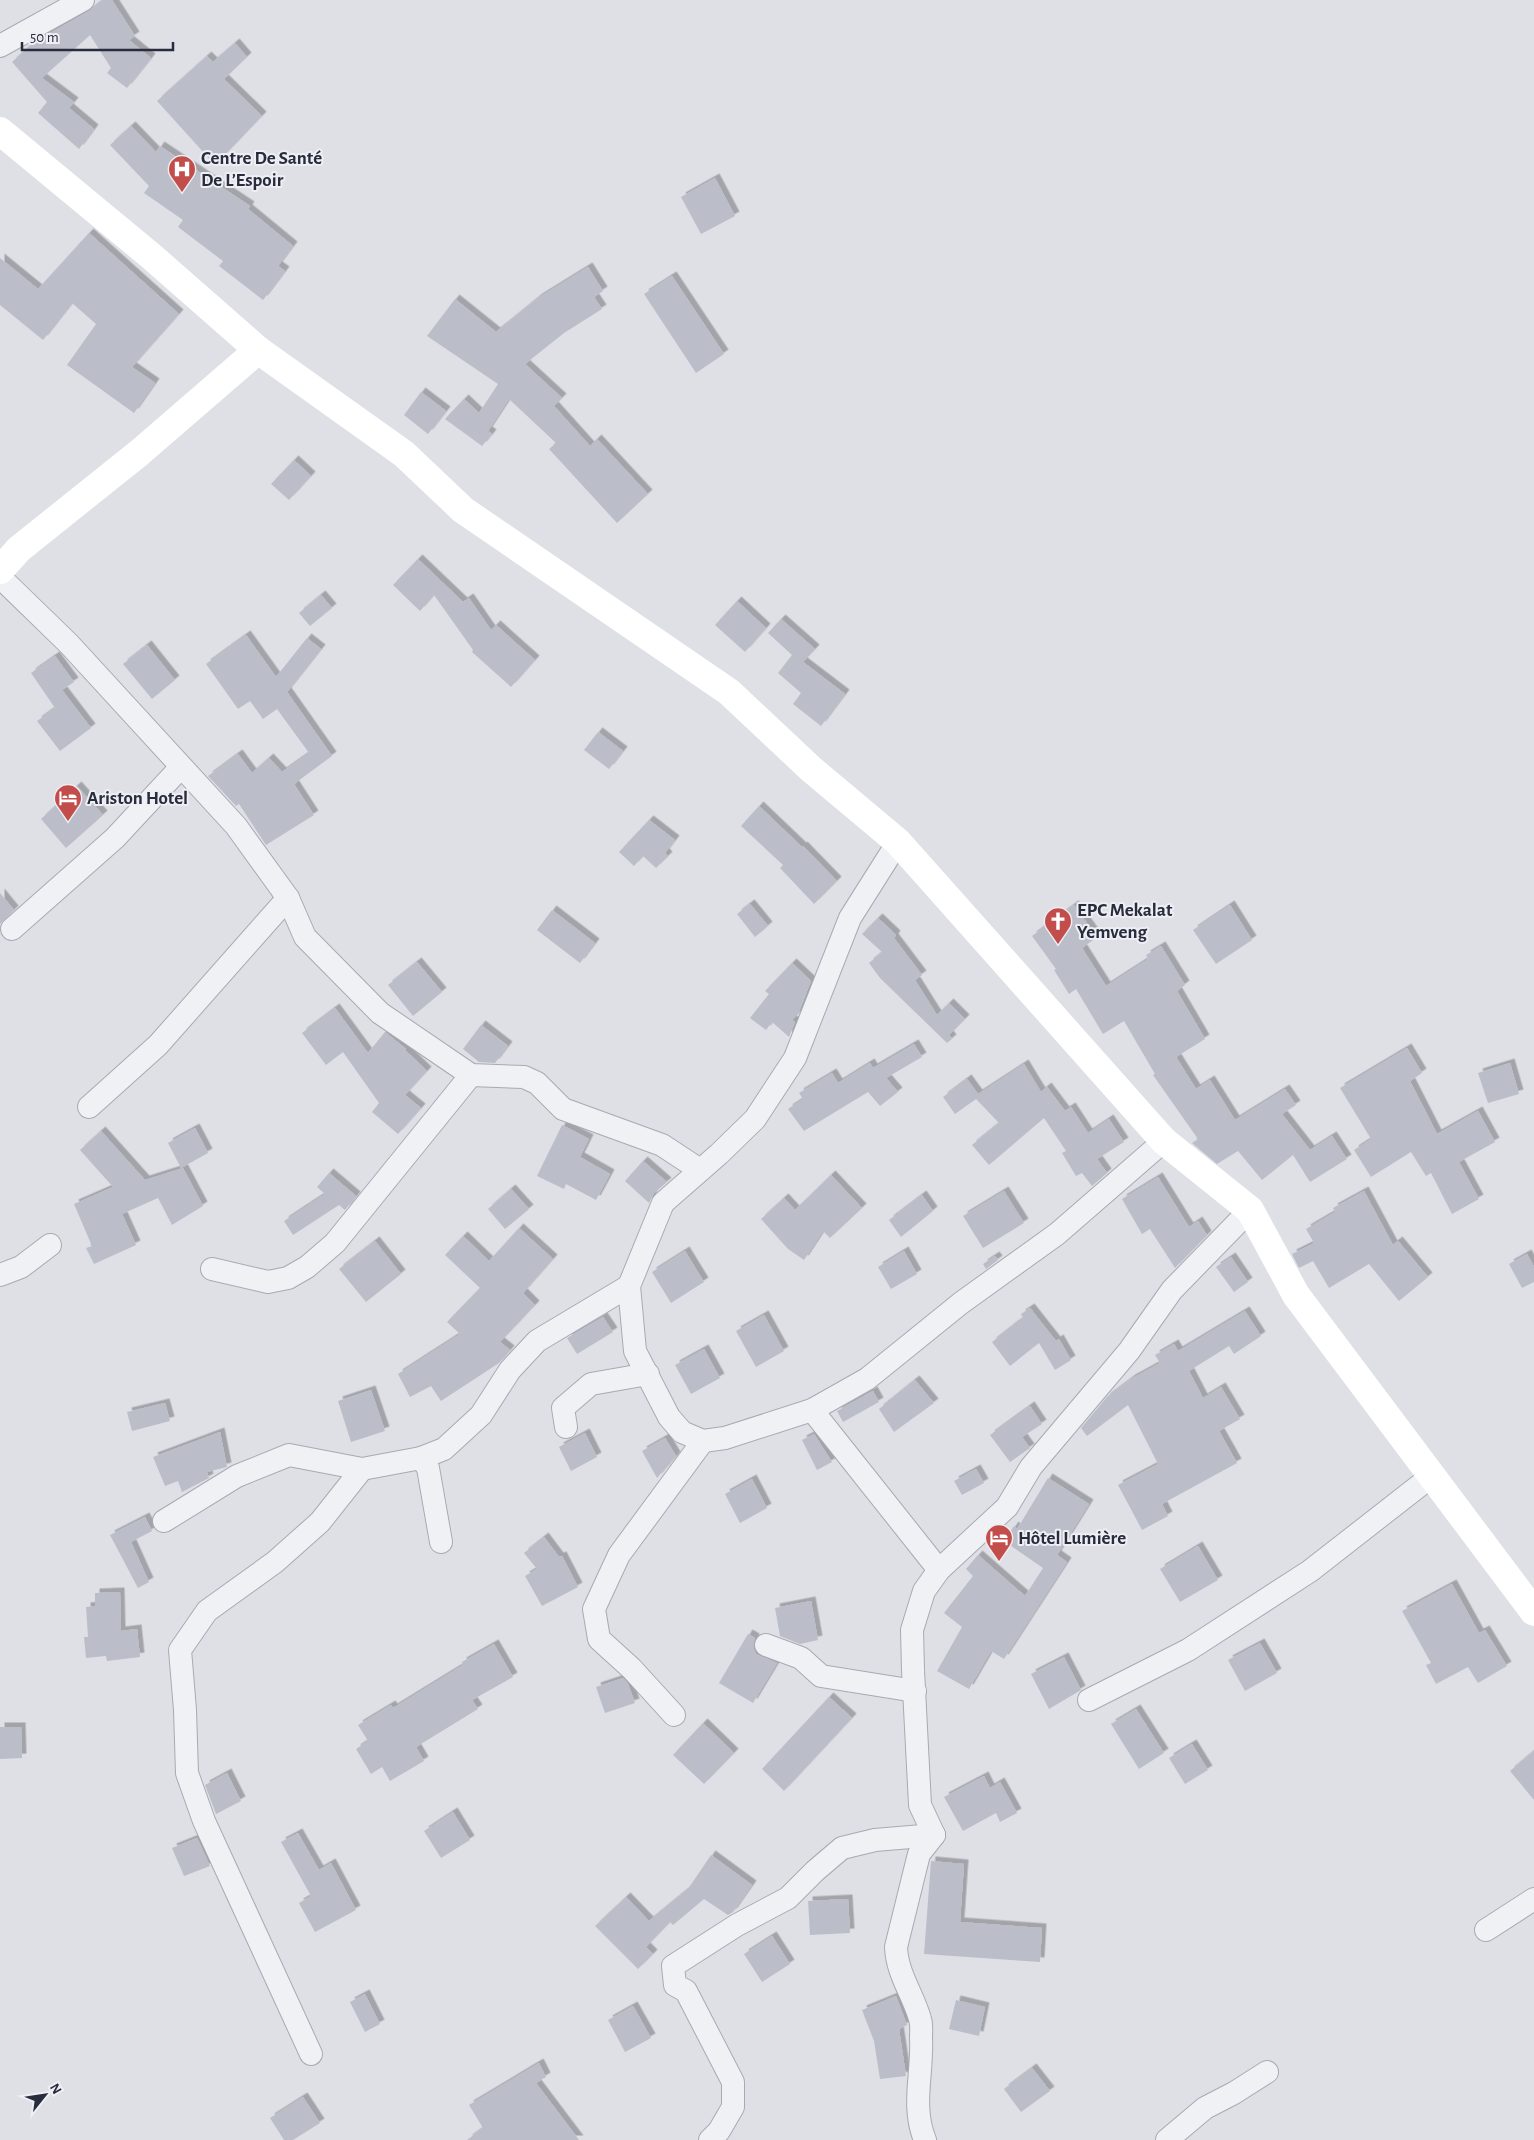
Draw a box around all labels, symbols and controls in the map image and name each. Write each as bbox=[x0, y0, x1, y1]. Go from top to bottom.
scale bar bbox=[22, 20, 174, 52]
text: 50 m bbox=[30, 30, 59, 45]
place label: Centre De Santé De L’Espoir bbox=[201, 149, 322, 190]
hospital icon: Centre De Santé De L’Espoir bbox=[167, 154, 197, 193]
hotel icon: Ariston Hotel bbox=[53, 783, 83, 822]
place label: Ariston Hotel bbox=[87, 789, 188, 808]
place label: EPC Mekalat Yemveng bbox=[1077, 901, 1173, 942]
church icon: EPC Mekalat Yemveng bbox=[1043, 906, 1073, 945]
hotel icon: Hôtel Lumière bbox=[984, 1523, 1014, 1562]
place label: Hôtel Lumière bbox=[1018, 1529, 1126, 1548]
north arrow bbox=[20, 2070, 70, 2120]
text: N bbox=[47, 2081, 64, 2097]

